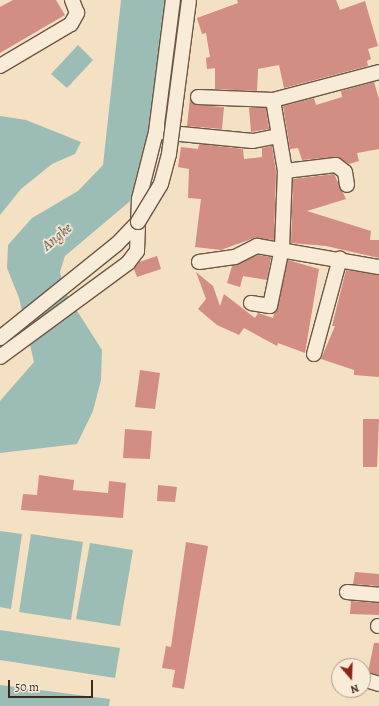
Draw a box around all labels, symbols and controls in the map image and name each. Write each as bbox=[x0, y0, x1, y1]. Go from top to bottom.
water label: Angke bbox=[38, 219, 76, 255]
north arrow bbox=[331, 658, 371, 698]
scale bar bbox=[10, 672, 95, 698]
text: 50 m bbox=[15, 679, 39, 695]
text: N bbox=[349, 680, 361, 697]

